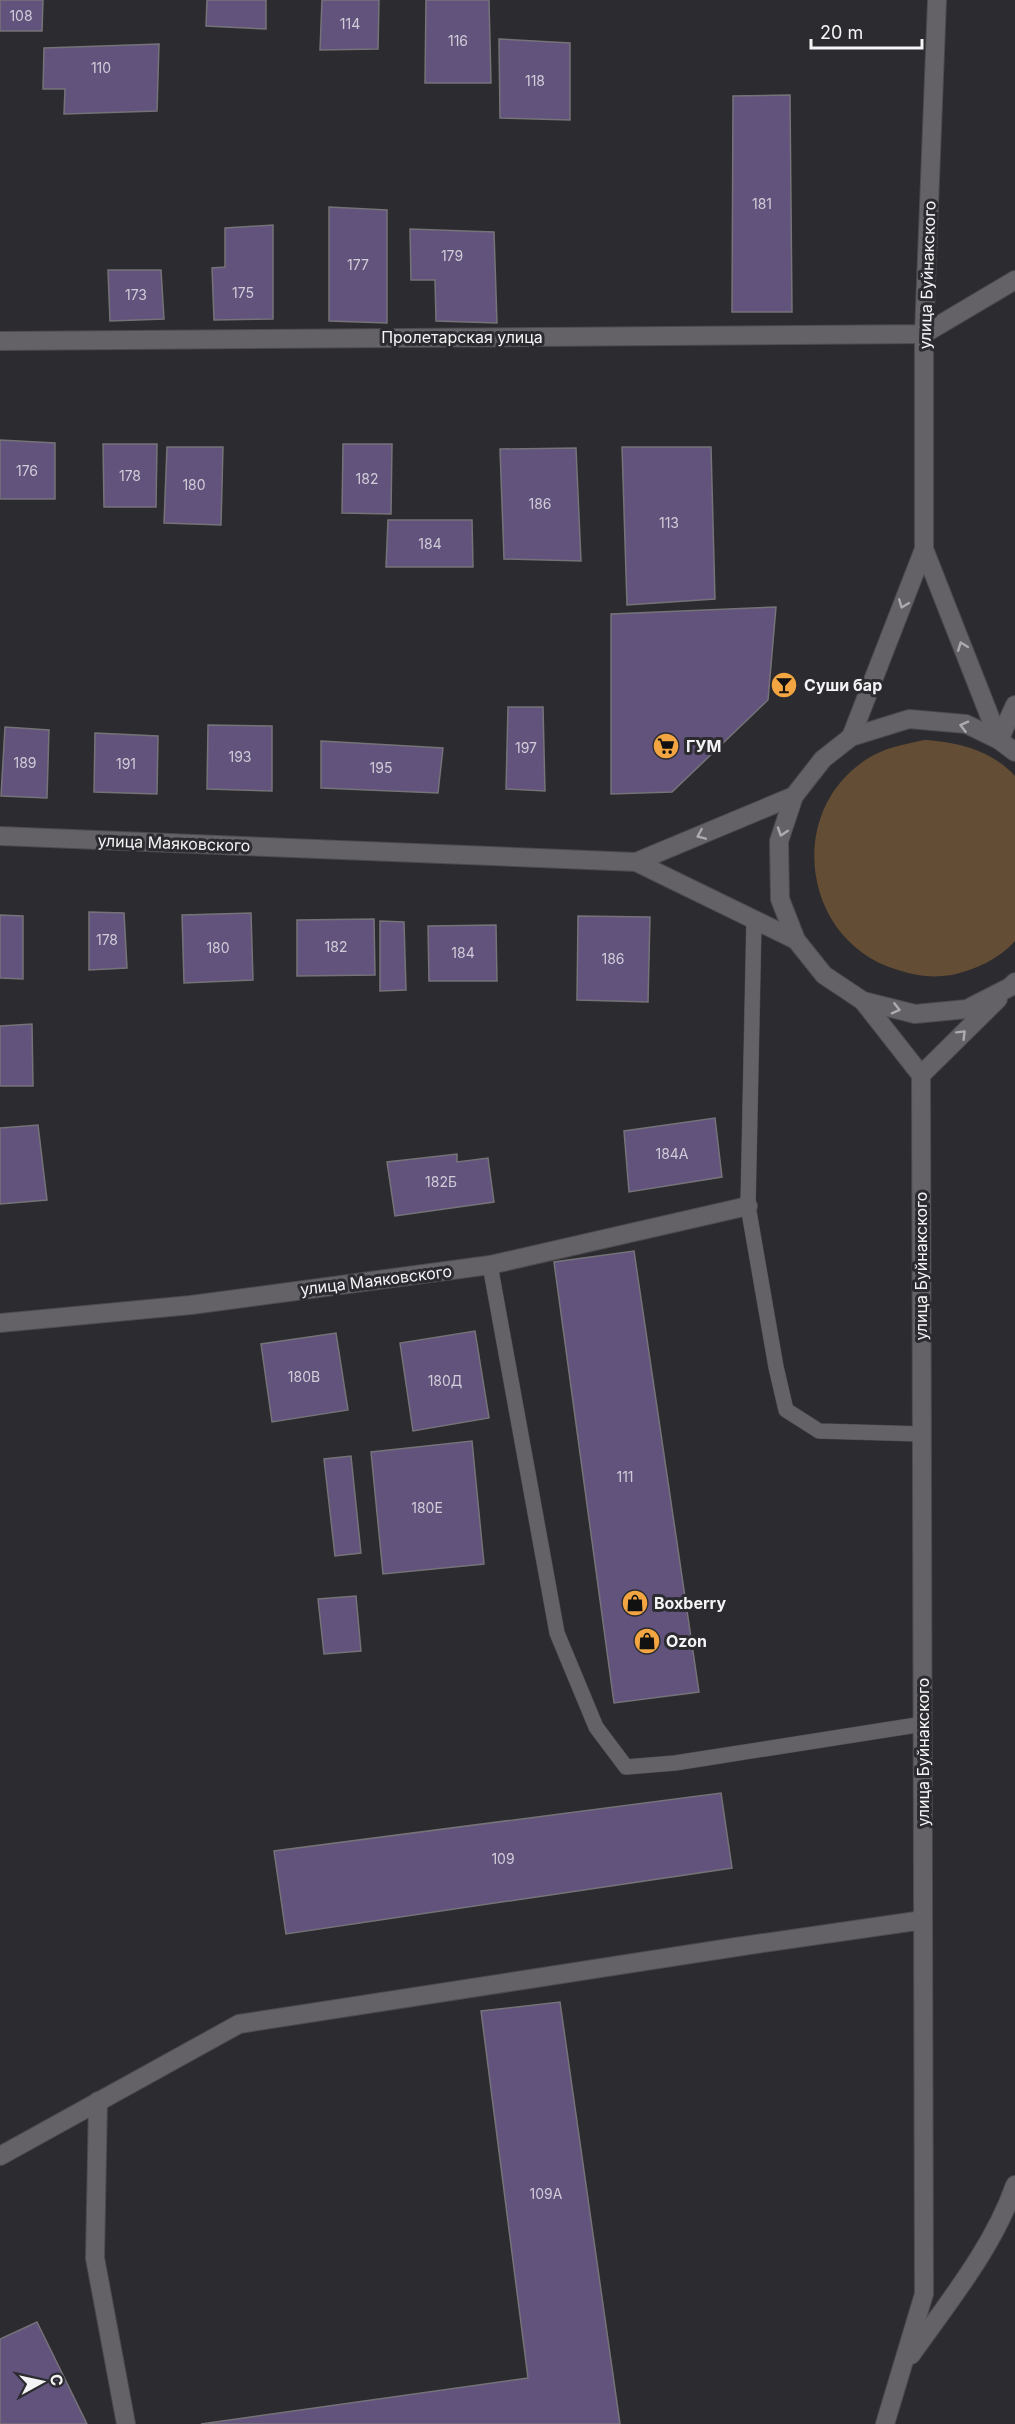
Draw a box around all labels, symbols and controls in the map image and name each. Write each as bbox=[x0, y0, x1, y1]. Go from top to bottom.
house number: 108 bbox=[9, 7, 33, 24]
scale bar bbox=[811, 12, 922, 50]
house number: 114 bbox=[340, 15, 360, 32]
text: 20 m bbox=[820, 22, 863, 43]
house number: 116 bbox=[448, 32, 468, 49]
house number: 110 bbox=[91, 59, 111, 76]
house number: 118 bbox=[525, 72, 545, 89]
house number: 181 bbox=[752, 195, 772, 212]
street label: улица Буйнакского bbox=[914, 200, 940, 350]
house number: 179 bbox=[441, 247, 463, 264]
house number: 177 bbox=[347, 256, 369, 273]
house number: 175 bbox=[232, 284, 254, 301]
house number: 173 bbox=[125, 286, 147, 303]
street label: Пролетарская улица bbox=[381, 327, 543, 347]
house number: 176 bbox=[16, 462, 38, 479]
house number: 178 bbox=[119, 467, 141, 484]
house number: 182 bbox=[356, 470, 378, 487]
house number: 180 bbox=[182, 476, 206, 493]
house number: 186 bbox=[528, 495, 552, 512]
house number: 113 bbox=[659, 514, 679, 531]
house number: 184 bbox=[418, 535, 442, 552]
one-way arrow bbox=[898, 598, 910, 609]
one-way arrow bbox=[957, 641, 969, 652]
bar icon: Суши бар bbox=[769, 670, 799, 700]
place label: Суши бар bbox=[804, 675, 882, 695]
one-way arrow bbox=[959, 720, 969, 733]
supermarket icon: ГУМ bbox=[651, 731, 681, 761]
place label: ГУМ bbox=[686, 736, 721, 756]
house number: 197 bbox=[515, 739, 537, 756]
house number: 193 bbox=[228, 748, 252, 765]
house number: 189 bbox=[13, 754, 37, 771]
house number: 191 bbox=[116, 755, 136, 772]
house number: 195 bbox=[370, 759, 392, 776]
one-way arrow bbox=[777, 826, 789, 837]
one-way arrow bbox=[697, 828, 708, 840]
street label: улица Маяковского bbox=[97, 830, 251, 856]
house number: 178 bbox=[96, 931, 118, 948]
house number: 182 bbox=[325, 938, 347, 955]
house number: 180 bbox=[206, 939, 230, 956]
house number: 184 bbox=[451, 944, 475, 961]
house number: 186 bbox=[601, 950, 625, 967]
one-way arrow bbox=[890, 1002, 900, 1015]
one-way arrow bbox=[955, 1031, 966, 1042]
house number: 184А bbox=[655, 1145, 689, 1162]
house number: 182Б bbox=[425, 1173, 457, 1190]
street label: улица Буйнакского bbox=[911, 1192, 931, 1340]
street label: улица Маяковского bbox=[299, 1261, 453, 1299]
house number: 180В bbox=[288, 1368, 320, 1385]
house number: 180Д bbox=[428, 1372, 462, 1389]
house number: 111 bbox=[616, 1468, 634, 1485]
house number: 180Е bbox=[411, 1499, 443, 1516]
shop icon: Boxberry bbox=[620, 1588, 650, 1618]
place label: Boxberry bbox=[654, 1593, 726, 1613]
shop icon: Ozon bbox=[632, 1626, 662, 1656]
place label: Ozon bbox=[666, 1631, 707, 1651]
street label: улица Буйнакского bbox=[913, 1678, 933, 1826]
house number: 109 bbox=[491, 1850, 515, 1867]
house number: 109А bbox=[530, 2185, 563, 2202]
north arrow bbox=[12, 2352, 72, 2412]
text: С bbox=[46, 2373, 68, 2387]

